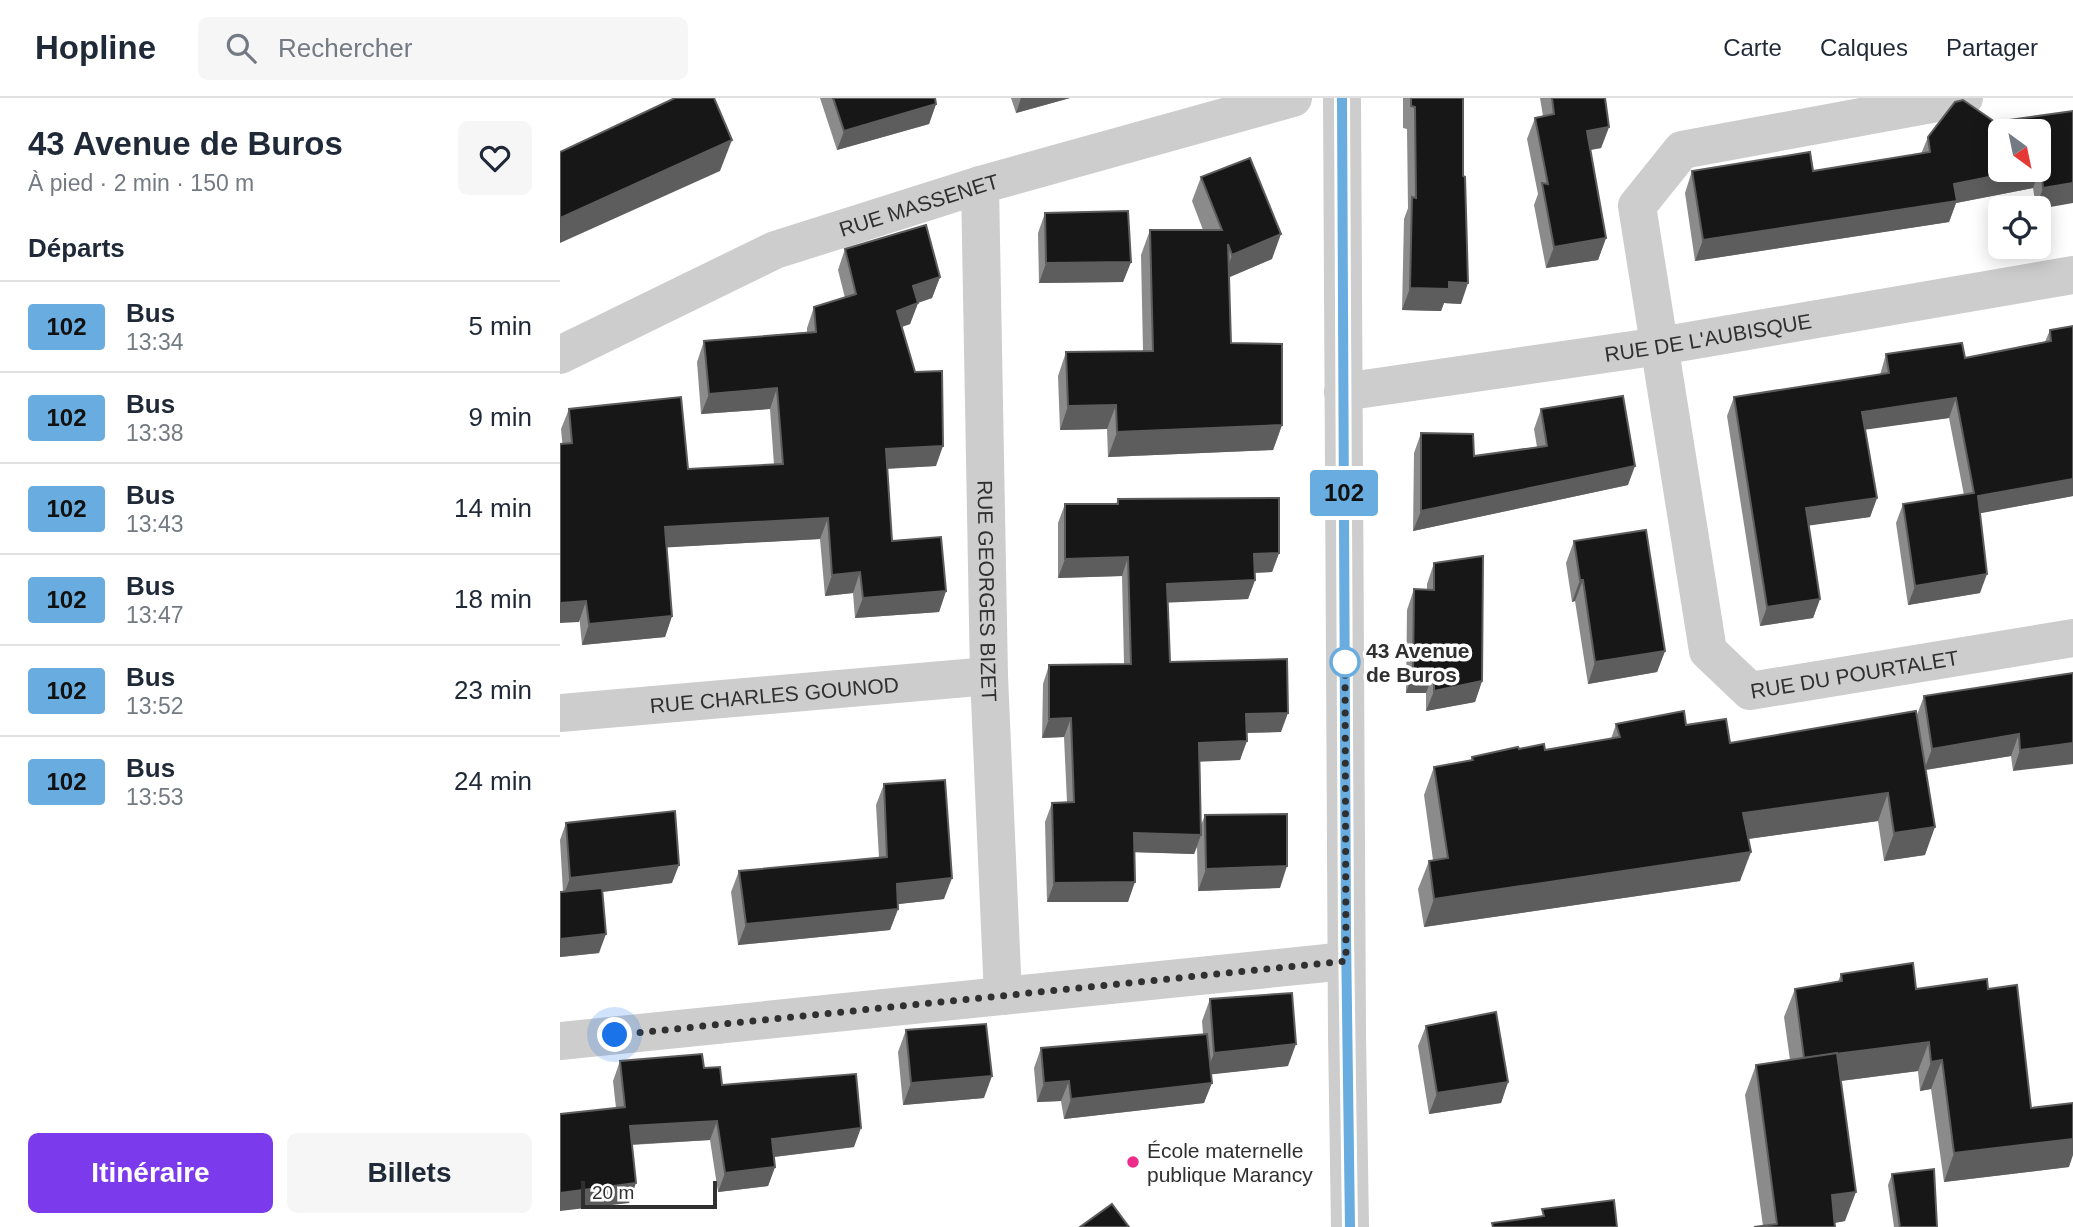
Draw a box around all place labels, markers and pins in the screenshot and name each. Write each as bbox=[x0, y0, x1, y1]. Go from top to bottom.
place label: 43 Avenue de Buros bbox=[1366, 639, 1470, 686]
marker: 43 Avenue de Buros bbox=[1330, 647, 1360, 677]
place label: École maternelle publique Marancy bbox=[1147, 1139, 1313, 1186]
marker: École maternelle publique Marancy bbox=[1125, 1154, 1141, 1170]

